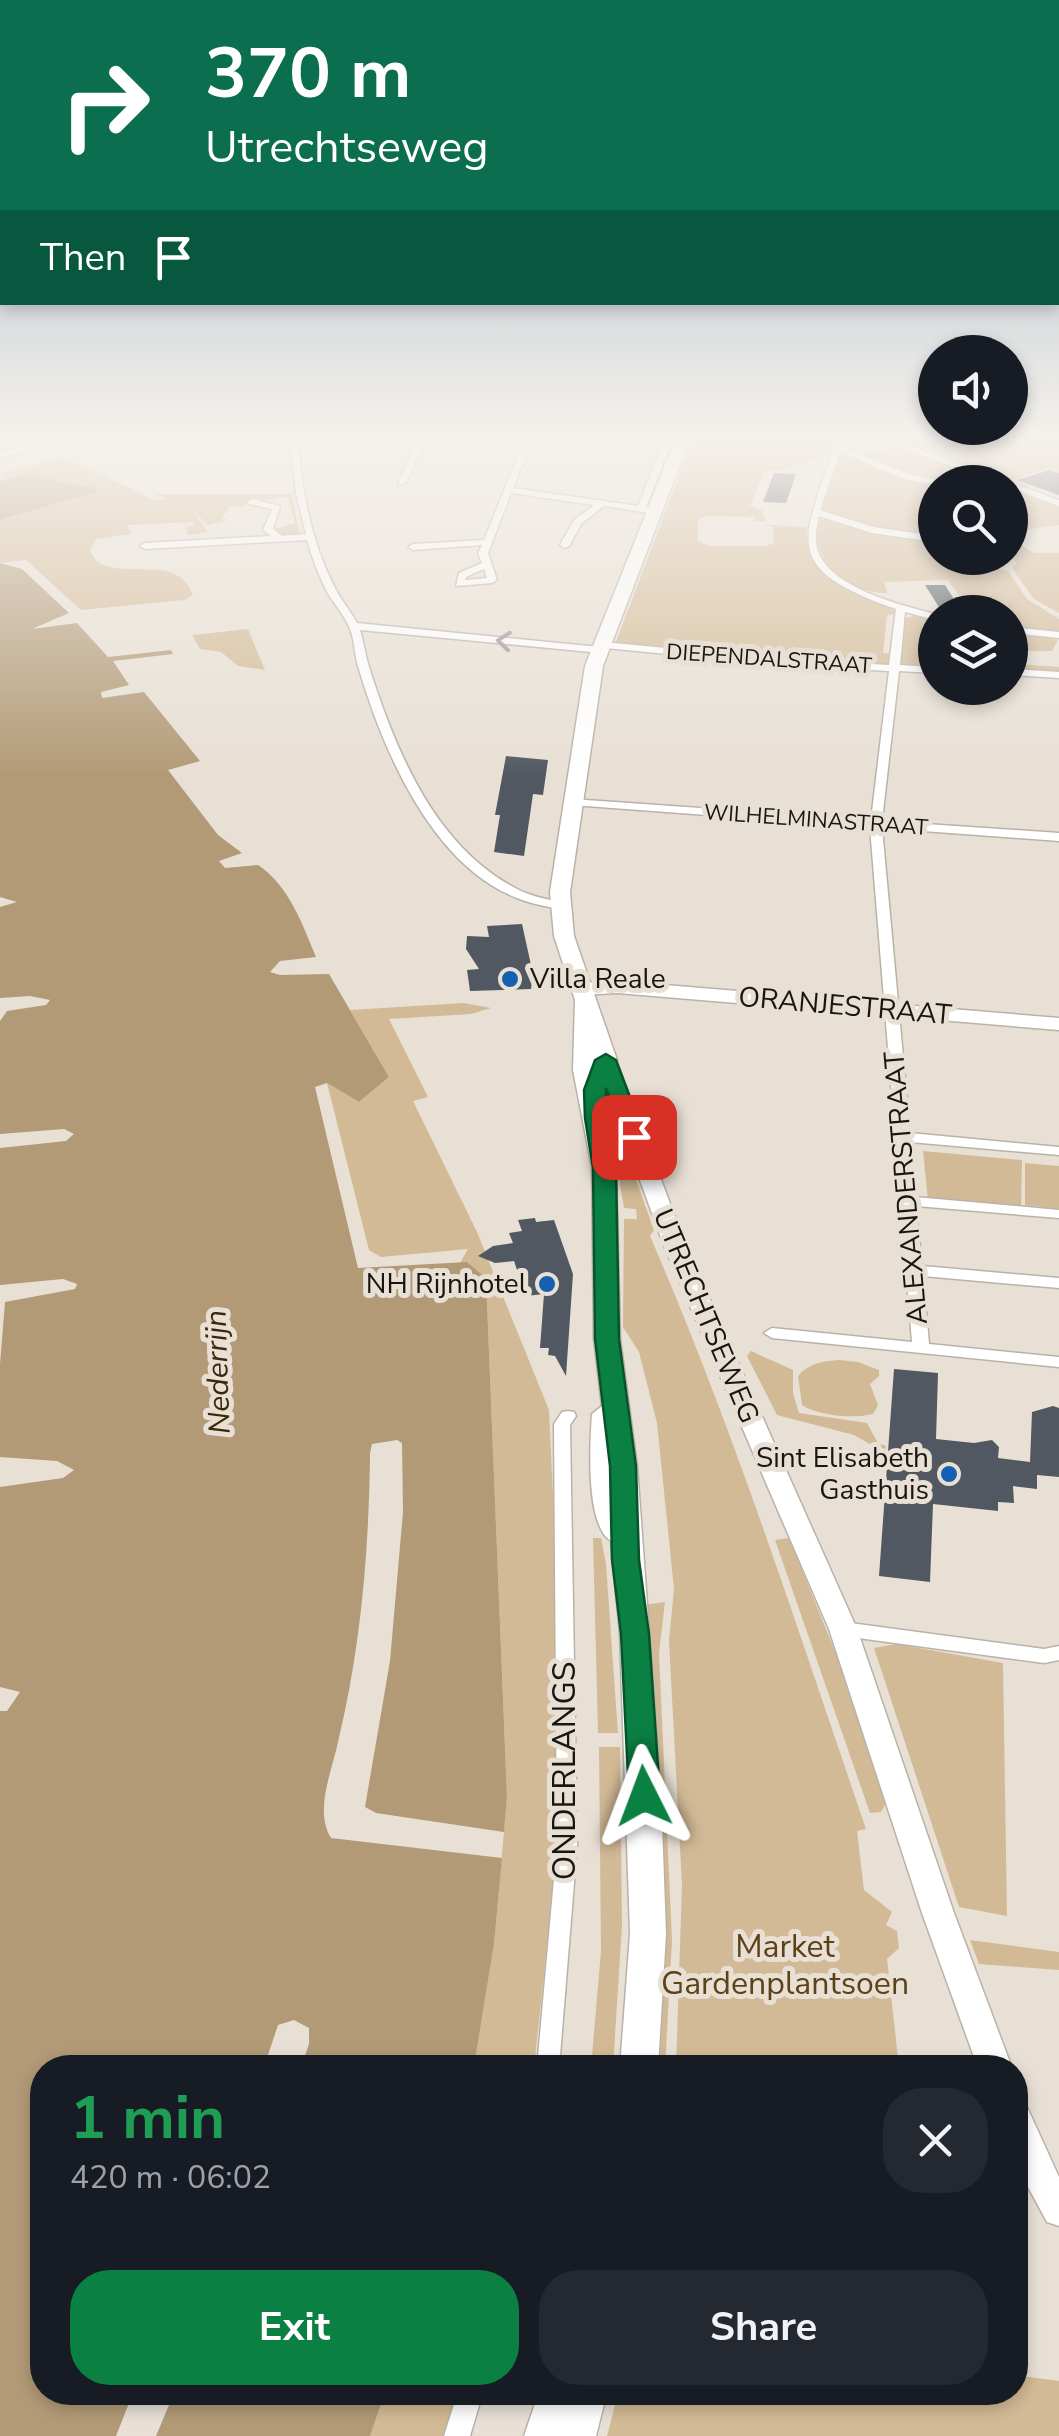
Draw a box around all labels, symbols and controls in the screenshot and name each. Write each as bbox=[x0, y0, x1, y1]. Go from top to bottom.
text: 370 m bbox=[205, 26, 411, 122]
icon: right bbox=[40, 40, 170, 170]
text: Utrechtseweg bbox=[205, 117, 489, 178]
icon: arrive bbox=[146, 230, 201, 285]
text: Then bbox=[40, 232, 126, 283]
map controls bbox=[918, 335, 1028, 705]
button: sound bbox=[918, 335, 1028, 445]
button: search bbox=[918, 465, 1028, 575]
button: layers bbox=[918, 595, 1028, 705]
one-way arrow bbox=[495, 630, 511, 652]
street label: DIEPENDALSTRAAT bbox=[665, 637, 874, 681]
street label: WILHELMINASTRAAT bbox=[703, 797, 930, 843]
place label: Villa Reale bbox=[529, 960, 666, 998]
marker: Villa Reale bbox=[499, 968, 521, 990]
street label: ORANJESTRAAT bbox=[737, 978, 953, 1034]
street label: ALEXANDERSTRAAT bbox=[875, 1050, 937, 1326]
pin bbox=[592, 1095, 677, 1180]
icon: arrive bbox=[607, 1110, 662, 1165]
street label: UTRECHTSEWEG bbox=[644, 1203, 768, 1429]
place label: NH Rijnhotel bbox=[366, 1265, 528, 1303]
marker: NH Rijnhotel bbox=[536, 1273, 558, 1295]
water label: Nederrijn bbox=[195, 1309, 241, 1435]
place label: Sint Elisabeth Gasthuis bbox=[756, 1439, 929, 1509]
marker: Sint Elisabeth Gasthuis bbox=[938, 1463, 960, 1485]
street label: ONDERLANGS bbox=[543, 1662, 586, 1880]
position arrow bbox=[592, 1744, 696, 1848]
park label: Market Gardenplantsoen bbox=[661, 1925, 909, 2005]
text: 1 min bbox=[70, 2077, 225, 2159]
button: close bbox=[883, 2088, 988, 2193]
text: 420 m · 06:02 bbox=[70, 2156, 271, 2199]
button: Exit bbox=[70, 2270, 519, 2385]
button: Share bbox=[539, 2270, 988, 2385]

